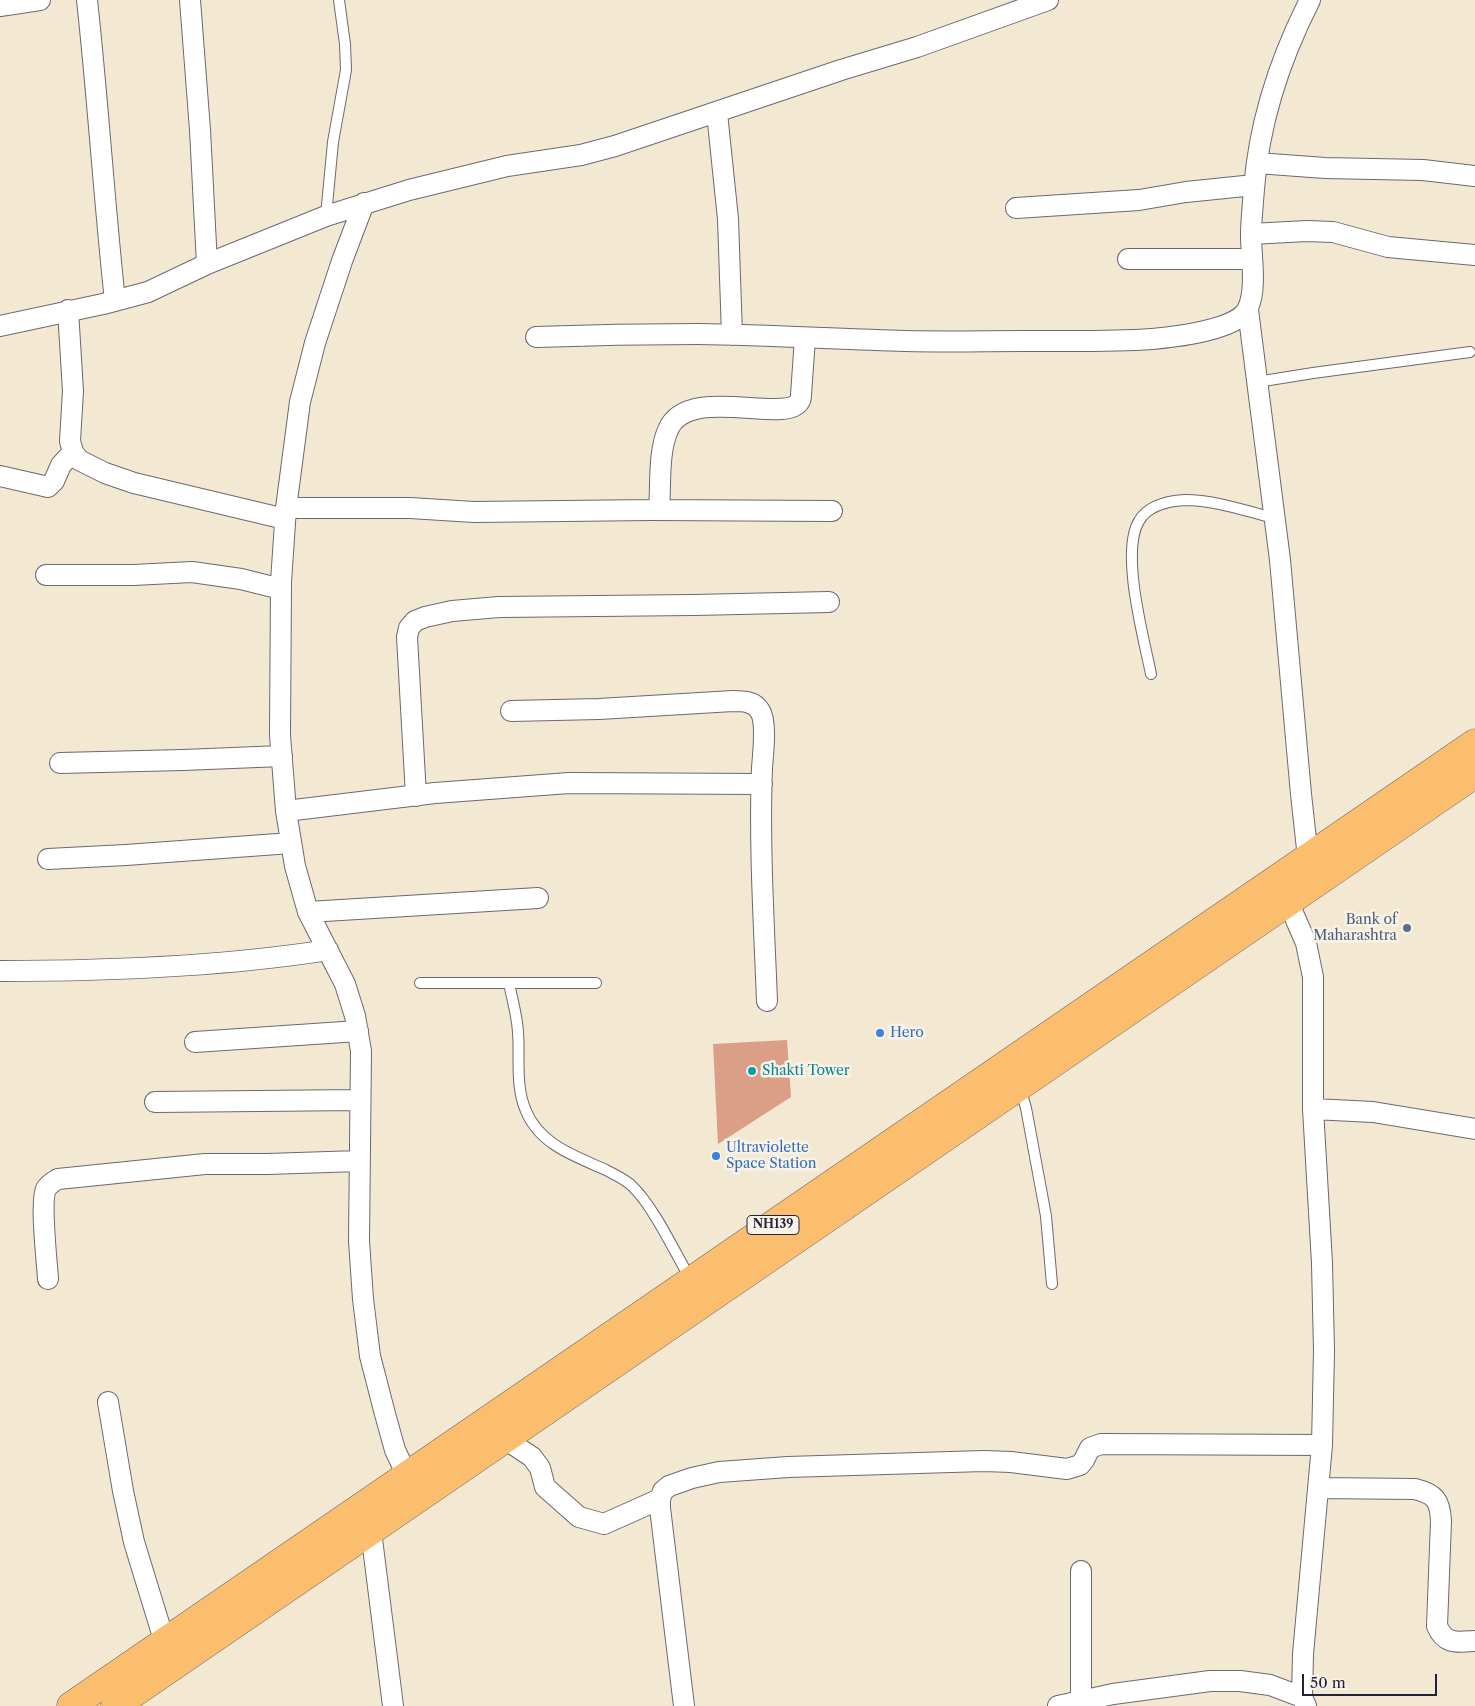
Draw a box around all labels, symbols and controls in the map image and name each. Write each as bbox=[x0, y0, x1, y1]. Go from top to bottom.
place label: Bank of Maharashtra bbox=[1313, 912, 1397, 944]
marker: Bank of Maharashtra bbox=[1401, 922, 1413, 934]
place label: Hero bbox=[890, 1025, 924, 1041]
marker: Hero bbox=[874, 1027, 886, 1039]
place label: Shakti Tower bbox=[762, 1063, 850, 1079]
marker: Shakti Tower bbox=[746, 1065, 758, 1077]
place label: Ultraviolette Space Station bbox=[726, 1140, 817, 1172]
marker: Ultraviolette Space Station bbox=[710, 1150, 722, 1162]
road number: NH139 bbox=[747, 1216, 799, 1234]
scale bar bbox=[1305, 1664, 1440, 1696]
text: 50 m bbox=[1310, 1673, 1346, 1692]

